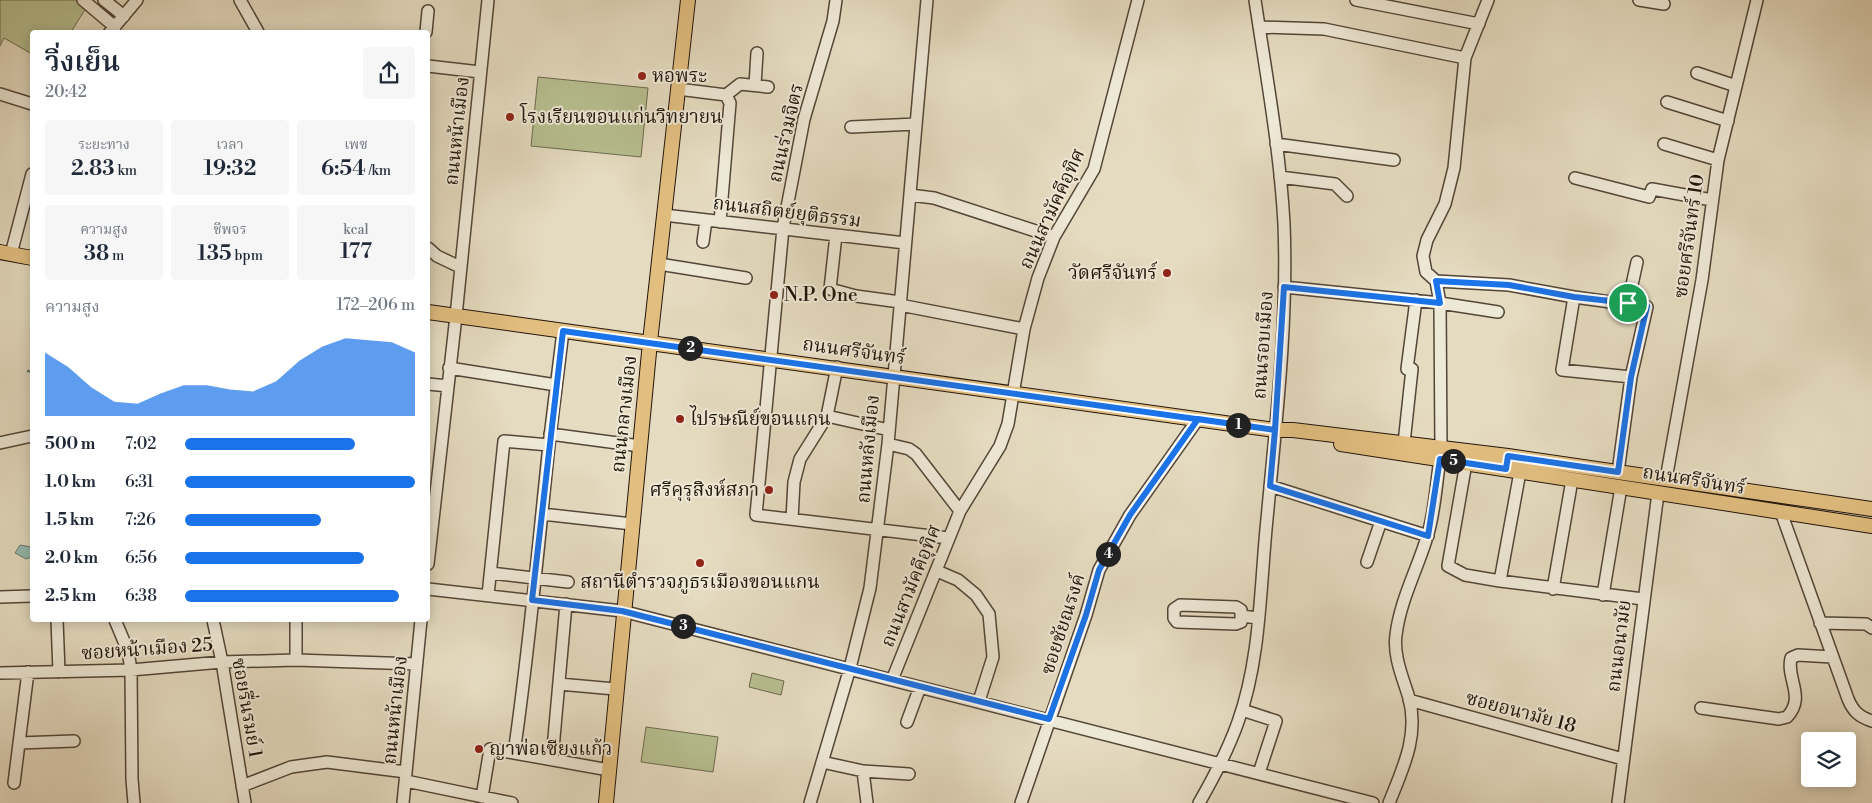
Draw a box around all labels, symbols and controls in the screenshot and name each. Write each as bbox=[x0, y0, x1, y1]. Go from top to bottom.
text: วิ่งเย็น bbox=[45, 45, 120, 80]
button: share bbox=[363, 47, 415, 99]
place label: หอพระ bbox=[652, 64, 707, 88]
marker: หอพระ bbox=[636, 70, 648, 82]
street label: ถนนหน้าเมือง bbox=[439, 75, 475, 187]
street label: ถนนร่วมจิตร bbox=[763, 81, 809, 185]
text: 20:42 bbox=[45, 82, 87, 102]
place label: โรงเรียนขอนแก่นวิทยายน bbox=[519, 102, 723, 129]
marker: โรงเรียนขอนแก่นวิทยายน bbox=[504, 111, 516, 123]
text: ระยะทาง bbox=[78, 136, 130, 154]
text: เวลา bbox=[216, 136, 244, 154]
text: เพซ bbox=[344, 136, 368, 154]
street label: ถนนสามัคคีอุทิศ bbox=[1014, 145, 1090, 273]
text: 2.83 bbox=[71, 156, 115, 182]
text: 19:32 bbox=[204, 156, 256, 182]
text: 6:54 bbox=[321, 156, 366, 182]
text: km bbox=[115, 162, 137, 180]
text: /km bbox=[366, 162, 391, 180]
street label: ซอยศรีจันทร์ 10 bbox=[1668, 172, 1710, 300]
street label: ถนนสถิตย์ยุติธรรม bbox=[712, 191, 862, 233]
text: ความสูง bbox=[80, 221, 128, 239]
text: ชีพจร bbox=[213, 221, 247, 239]
text: kcal bbox=[343, 221, 369, 239]
text: 177 bbox=[340, 239, 372, 265]
text: 38 bbox=[84, 241, 109, 267]
text: 135 bbox=[197, 241, 232, 267]
text: m bbox=[109, 247, 124, 265]
text: bpm bbox=[232, 247, 263, 265]
place label: วัดศรีจันทร์ bbox=[1068, 261, 1158, 285]
marker: วัดศรีจันทร์ bbox=[1161, 267, 1173, 279]
pin bbox=[1607, 282, 1649, 324]
place label: N.P. One bbox=[784, 283, 858, 307]
marker: N.P. One bbox=[768, 289, 780, 301]
icon: arrive bbox=[1614, 289, 1642, 317]
street label: ถนนรอบเมือง bbox=[1247, 290, 1279, 400]
text: 172–206 m bbox=[337, 295, 415, 315]
text: ความสูง bbox=[45, 297, 100, 317]
street label: ถนนศรีจันทร์ bbox=[801, 332, 908, 370]
pin: 2 bbox=[678, 336, 702, 360]
text: 2 bbox=[686, 339, 695, 357]
street label: ถนนกลางเมือง bbox=[606, 354, 642, 474]
street label: ถนนหลังเมือง bbox=[851, 394, 885, 504]
place label: ไปรษณีย์ขอนแกน bbox=[689, 405, 831, 431]
pin: 1 bbox=[1226, 412, 1250, 438]
marker: ไปรษณีย์ขอนแกน bbox=[674, 413, 686, 425]
text: 1 bbox=[1235, 416, 1242, 434]
text: 500 m bbox=[45, 434, 95, 454]
text: 7:02 bbox=[125, 434, 156, 454]
pin: 5 bbox=[1440, 448, 1466, 474]
text: 5 bbox=[1449, 452, 1458, 470]
street label: ถนนศรีจันทร์ bbox=[1641, 460, 1748, 500]
text: 1.0 km bbox=[45, 472, 96, 492]
text: 6:31 bbox=[125, 472, 154, 492]
place label: ศรีคุรุสิงห์สภา bbox=[649, 478, 759, 502]
marker: ศรีคุรุสิงห์สภา bbox=[763, 484, 775, 496]
text: 1.5 km bbox=[45, 510, 94, 530]
text: 7:26 bbox=[125, 510, 156, 530]
street label: ถนนสามัคคีอุทิศ bbox=[876, 521, 946, 651]
pin: 4 bbox=[1096, 542, 1120, 566]
text: 4 bbox=[1104, 545, 1113, 563]
text: 2.0 km bbox=[45, 548, 98, 568]
text: 6:56 bbox=[125, 548, 157, 568]
marker: สถานีตำรวจภูธรเมืองขอนแกน bbox=[694, 557, 706, 569]
place label: สถานีตำรวจภูธรเมืองขอนแกน bbox=[580, 570, 820, 594]
street label: ซอยชัยณรงค์ bbox=[1035, 570, 1091, 678]
text: 2.5 km bbox=[45, 586, 96, 606]
text: 6:38 bbox=[125, 586, 157, 606]
street label: ถนนอนามัย bbox=[1601, 599, 1637, 693]
pin: 3 bbox=[670, 614, 696, 638]
text: 3 bbox=[679, 617, 688, 635]
street label: ซอยหน้าเมือง 25 bbox=[80, 632, 214, 666]
street label: ถนนหน้าเมือง bbox=[377, 654, 413, 766]
street label: ซอยรื่นรมย์ 1 bbox=[226, 656, 271, 760]
street label: ซอยอนามัย 18 bbox=[1463, 686, 1579, 738]
map controls bbox=[1801, 732, 1856, 787]
button: layers bbox=[1801, 732, 1856, 787]
place label: ญาพ่อเซียงแก้ว bbox=[489, 737, 612, 761]
marker: ญาพ่อเซียงแก้ว bbox=[473, 743, 485, 755]

